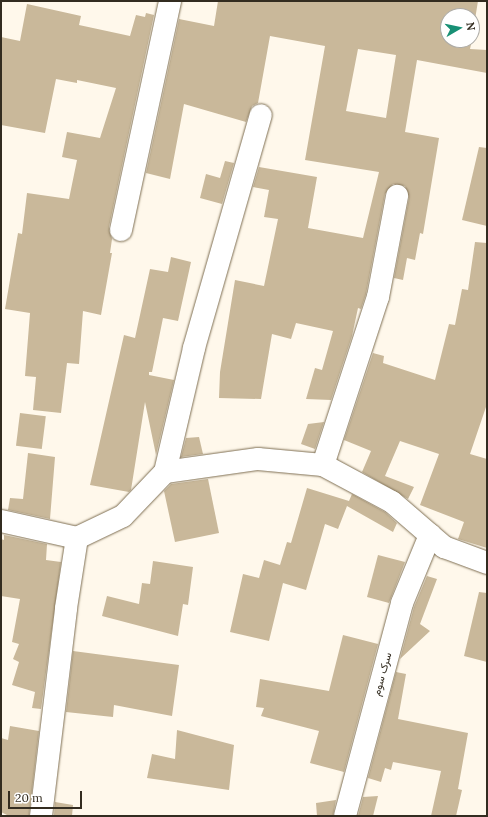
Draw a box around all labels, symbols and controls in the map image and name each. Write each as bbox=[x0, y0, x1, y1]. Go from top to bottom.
north arrow bbox=[440, 8, 480, 48]
text: N bbox=[463, 21, 478, 32]
street label: سرک سوم bbox=[370, 651, 394, 697]
scale bar bbox=[10, 783, 84, 809]
text: 20 m bbox=[15, 790, 43, 805]

